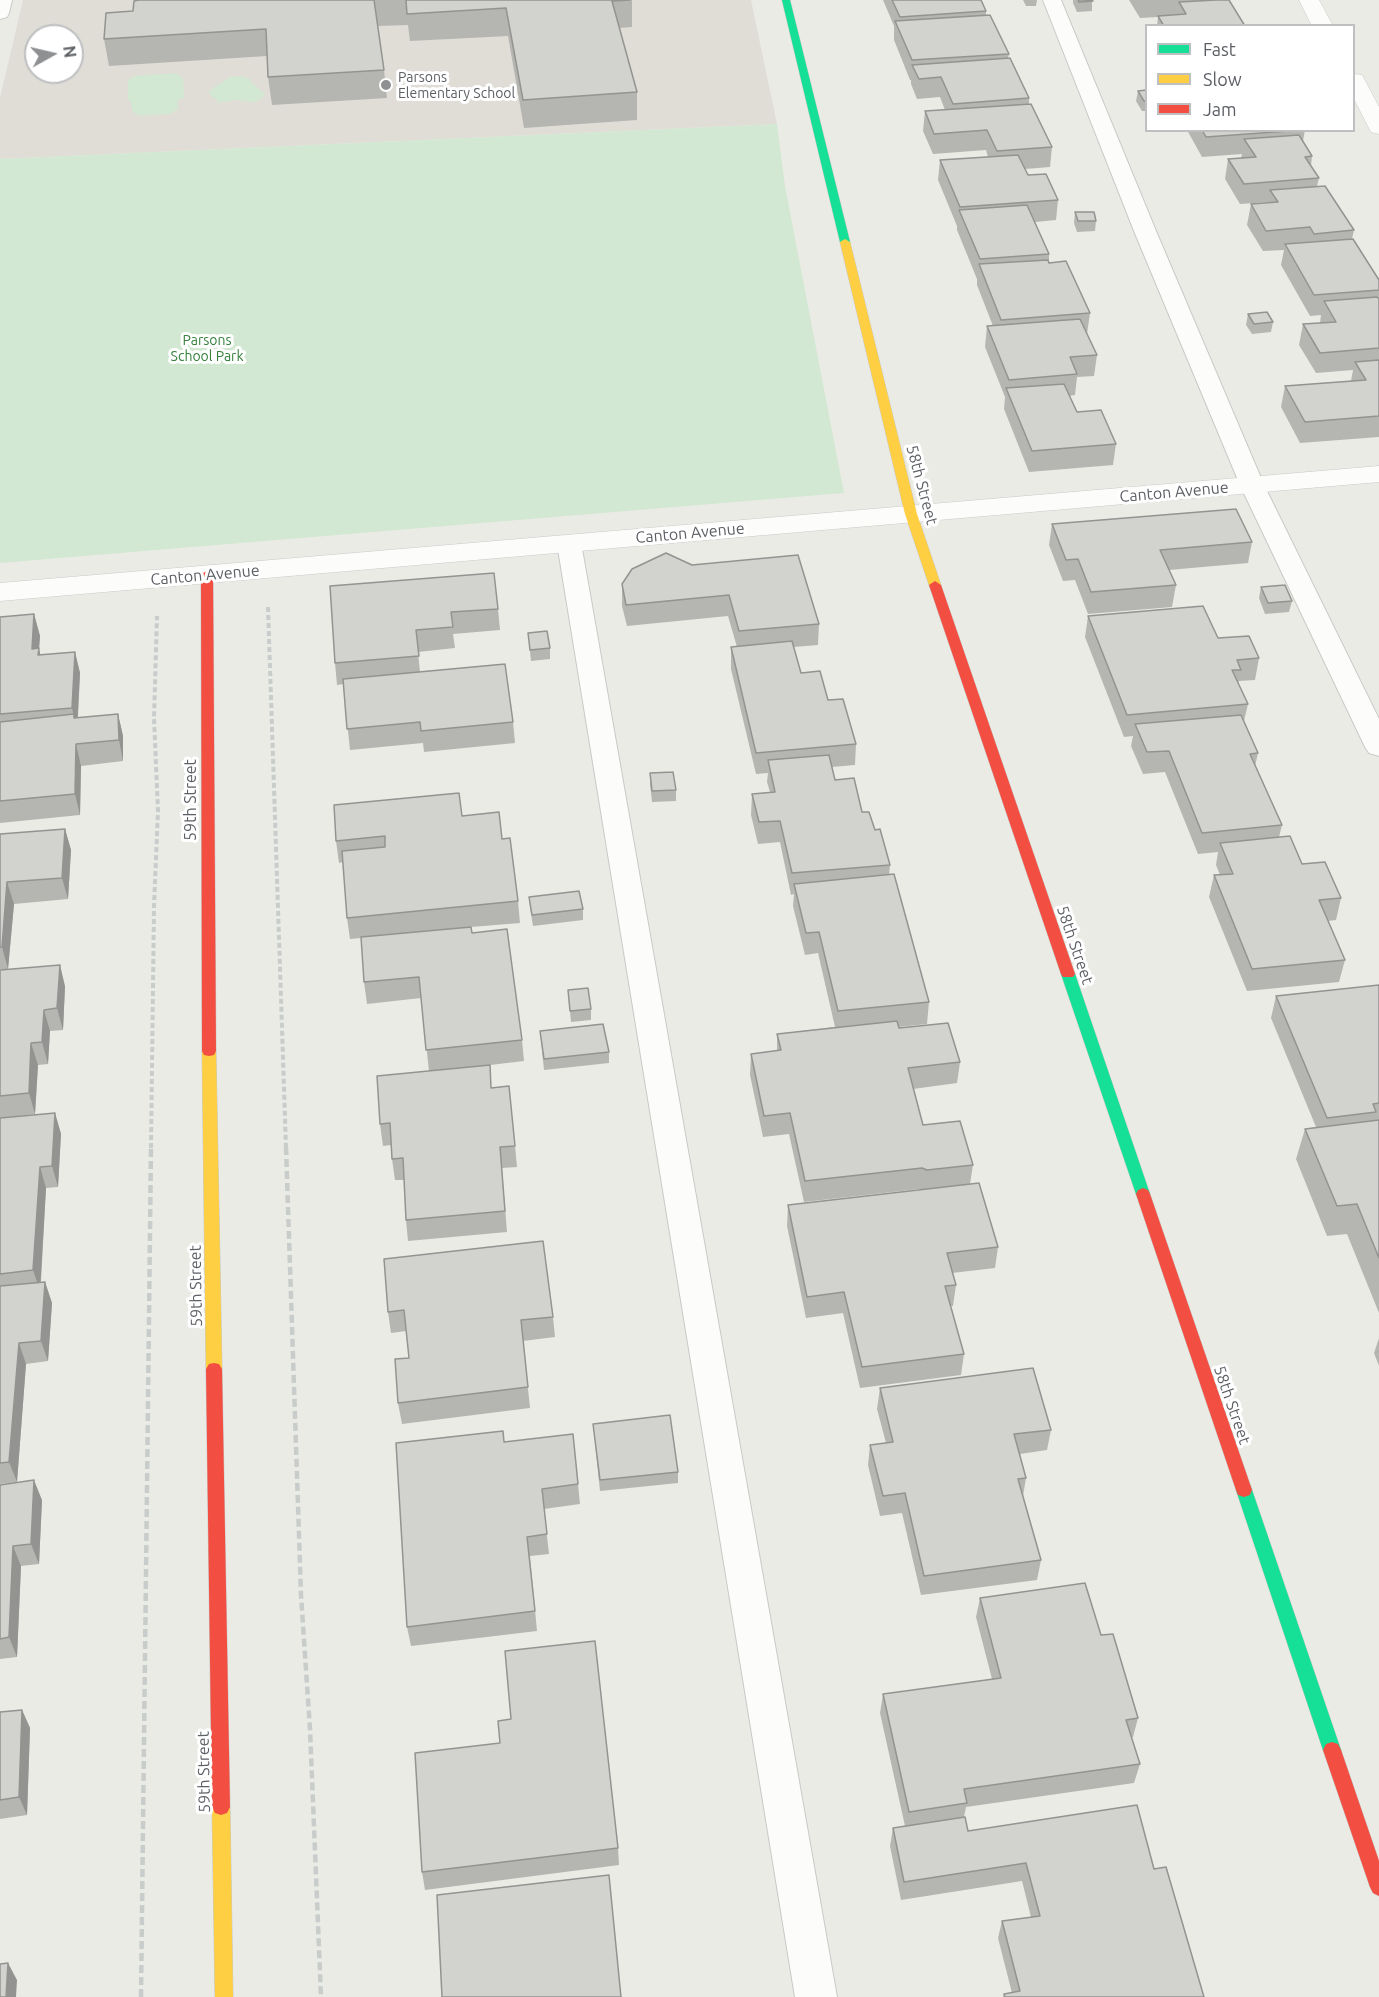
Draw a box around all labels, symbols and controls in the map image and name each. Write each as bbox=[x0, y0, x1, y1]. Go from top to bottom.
north arrow bbox=[24, 24, 84, 84]
legend bbox=[1145, 24, 1355, 132]
text: Fast bbox=[1203, 39, 1236, 59]
text: N bbox=[60, 45, 80, 59]
place label: Parsons Elementary School bbox=[398, 69, 515, 102]
text: Slow bbox=[1203, 69, 1242, 89]
marker: Parsons Elementary School bbox=[379, 78, 393, 92]
text: Jam bbox=[1203, 99, 1237, 119]
park label: Parsons School Park bbox=[171, 332, 243, 364]
street label: 58th Street bbox=[902, 443, 942, 527]
street label: Canton Avenue bbox=[1119, 478, 1229, 506]
street label: Canton Avenue bbox=[635, 519, 745, 547]
street label: Canton Avenue bbox=[150, 561, 260, 589]
street label: 59th Street bbox=[181, 759, 201, 841]
street label: 58th Street bbox=[1053, 903, 1097, 987]
street label: 59th Street bbox=[186, 1245, 206, 1327]
street label: 58th Street bbox=[1210, 1363, 1254, 1447]
street label: 59th Street bbox=[194, 1731, 214, 1813]

